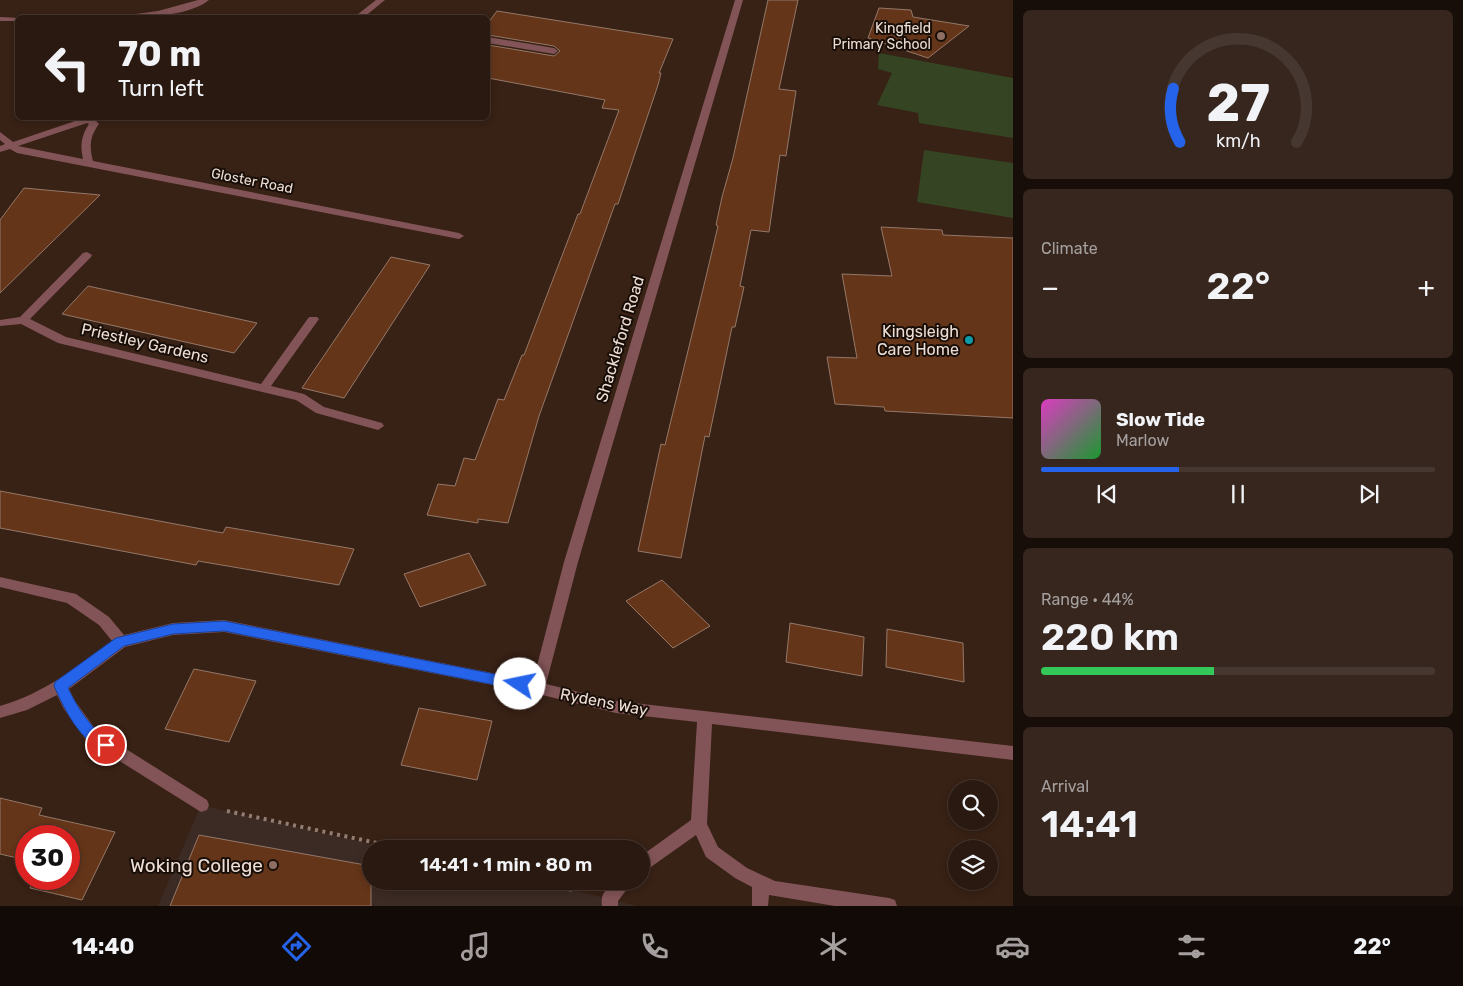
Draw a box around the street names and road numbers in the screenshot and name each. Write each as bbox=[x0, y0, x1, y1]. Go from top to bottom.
street label: Gloster Road bbox=[210, 165, 294, 197]
street label: Shackleford Road bbox=[592, 274, 648, 404]
street label: Priestley Gardens bbox=[79, 319, 211, 367]
street label: Rydens Way bbox=[559, 684, 650, 720]

